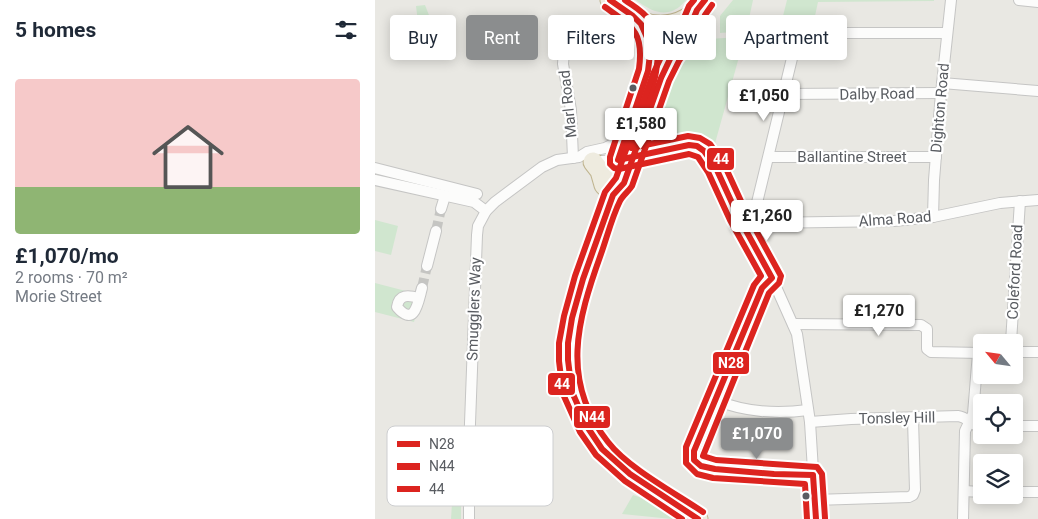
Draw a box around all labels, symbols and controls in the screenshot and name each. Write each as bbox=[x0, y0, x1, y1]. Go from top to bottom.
chip: Buy bbox=[390, 15, 456, 60]
chip: Rent bbox=[466, 15, 538, 60]
chip: Filters bbox=[548, 15, 634, 60]
chip: New bbox=[644, 15, 716, 60]
chip: Apartment bbox=[726, 15, 847, 60]
icon: filters bbox=[332, 16, 360, 44]
text: 5 homes bbox=[15, 18, 96, 42]
street label: Dighton Road bbox=[927, 62, 953, 154]
street label: Marl Road bbox=[555, 69, 581, 139]
pin: £1,050 bbox=[723, 80, 805, 122]
unlabelled marker bbox=[628, 83, 638, 93]
street label: Dalby Road bbox=[839, 84, 915, 104]
text: £1,050 bbox=[739, 86, 789, 105]
pin: £1,580 bbox=[600, 108, 682, 150]
icon: home bbox=[143, 112, 233, 202]
text: £1,580 bbox=[616, 114, 666, 133]
line badge: 44 bbox=[706, 147, 735, 171]
street label: Ballantine Street bbox=[797, 148, 907, 166]
text: 44 bbox=[713, 151, 729, 167]
pin: £1,260 bbox=[726, 200, 808, 242]
text: £1,260 bbox=[742, 206, 792, 225]
street label: Alma Road bbox=[858, 207, 932, 231]
street label: Coleford Road bbox=[1004, 224, 1026, 320]
text: £1,070/mo bbox=[15, 244, 119, 268]
street label: Smugglers Way bbox=[463, 257, 485, 361]
text: 2 rooms · 70 m² bbox=[15, 268, 128, 287]
text: Morie Street bbox=[15, 287, 102, 306]
pin: £1,270 bbox=[838, 294, 920, 337]
text: £1,270 bbox=[854, 301, 904, 320]
north arrow bbox=[973, 334, 1023, 384]
map controls bbox=[973, 334, 1023, 504]
line badge: N28 bbox=[712, 351, 750, 375]
text: N28 bbox=[718, 355, 744, 371]
line badge: 44 bbox=[547, 372, 576, 396]
text: 44 bbox=[554, 376, 570, 392]
button: locate bbox=[973, 394, 1023, 444]
line badge: N44 bbox=[573, 405, 611, 429]
street label: Tonsley Hill bbox=[858, 408, 936, 428]
text: N44 bbox=[579, 409, 605, 425]
pin: £1,070 bbox=[716, 418, 798, 460]
text: £1,070 bbox=[732, 424, 782, 443]
legend bbox=[387, 426, 553, 506]
text: N28 bbox=[429, 436, 455, 452]
button: layers bbox=[973, 454, 1023, 504]
text: N44 bbox=[429, 458, 455, 474]
text: 44 bbox=[429, 481, 445, 497]
unlabelled marker bbox=[801, 491, 811, 501]

